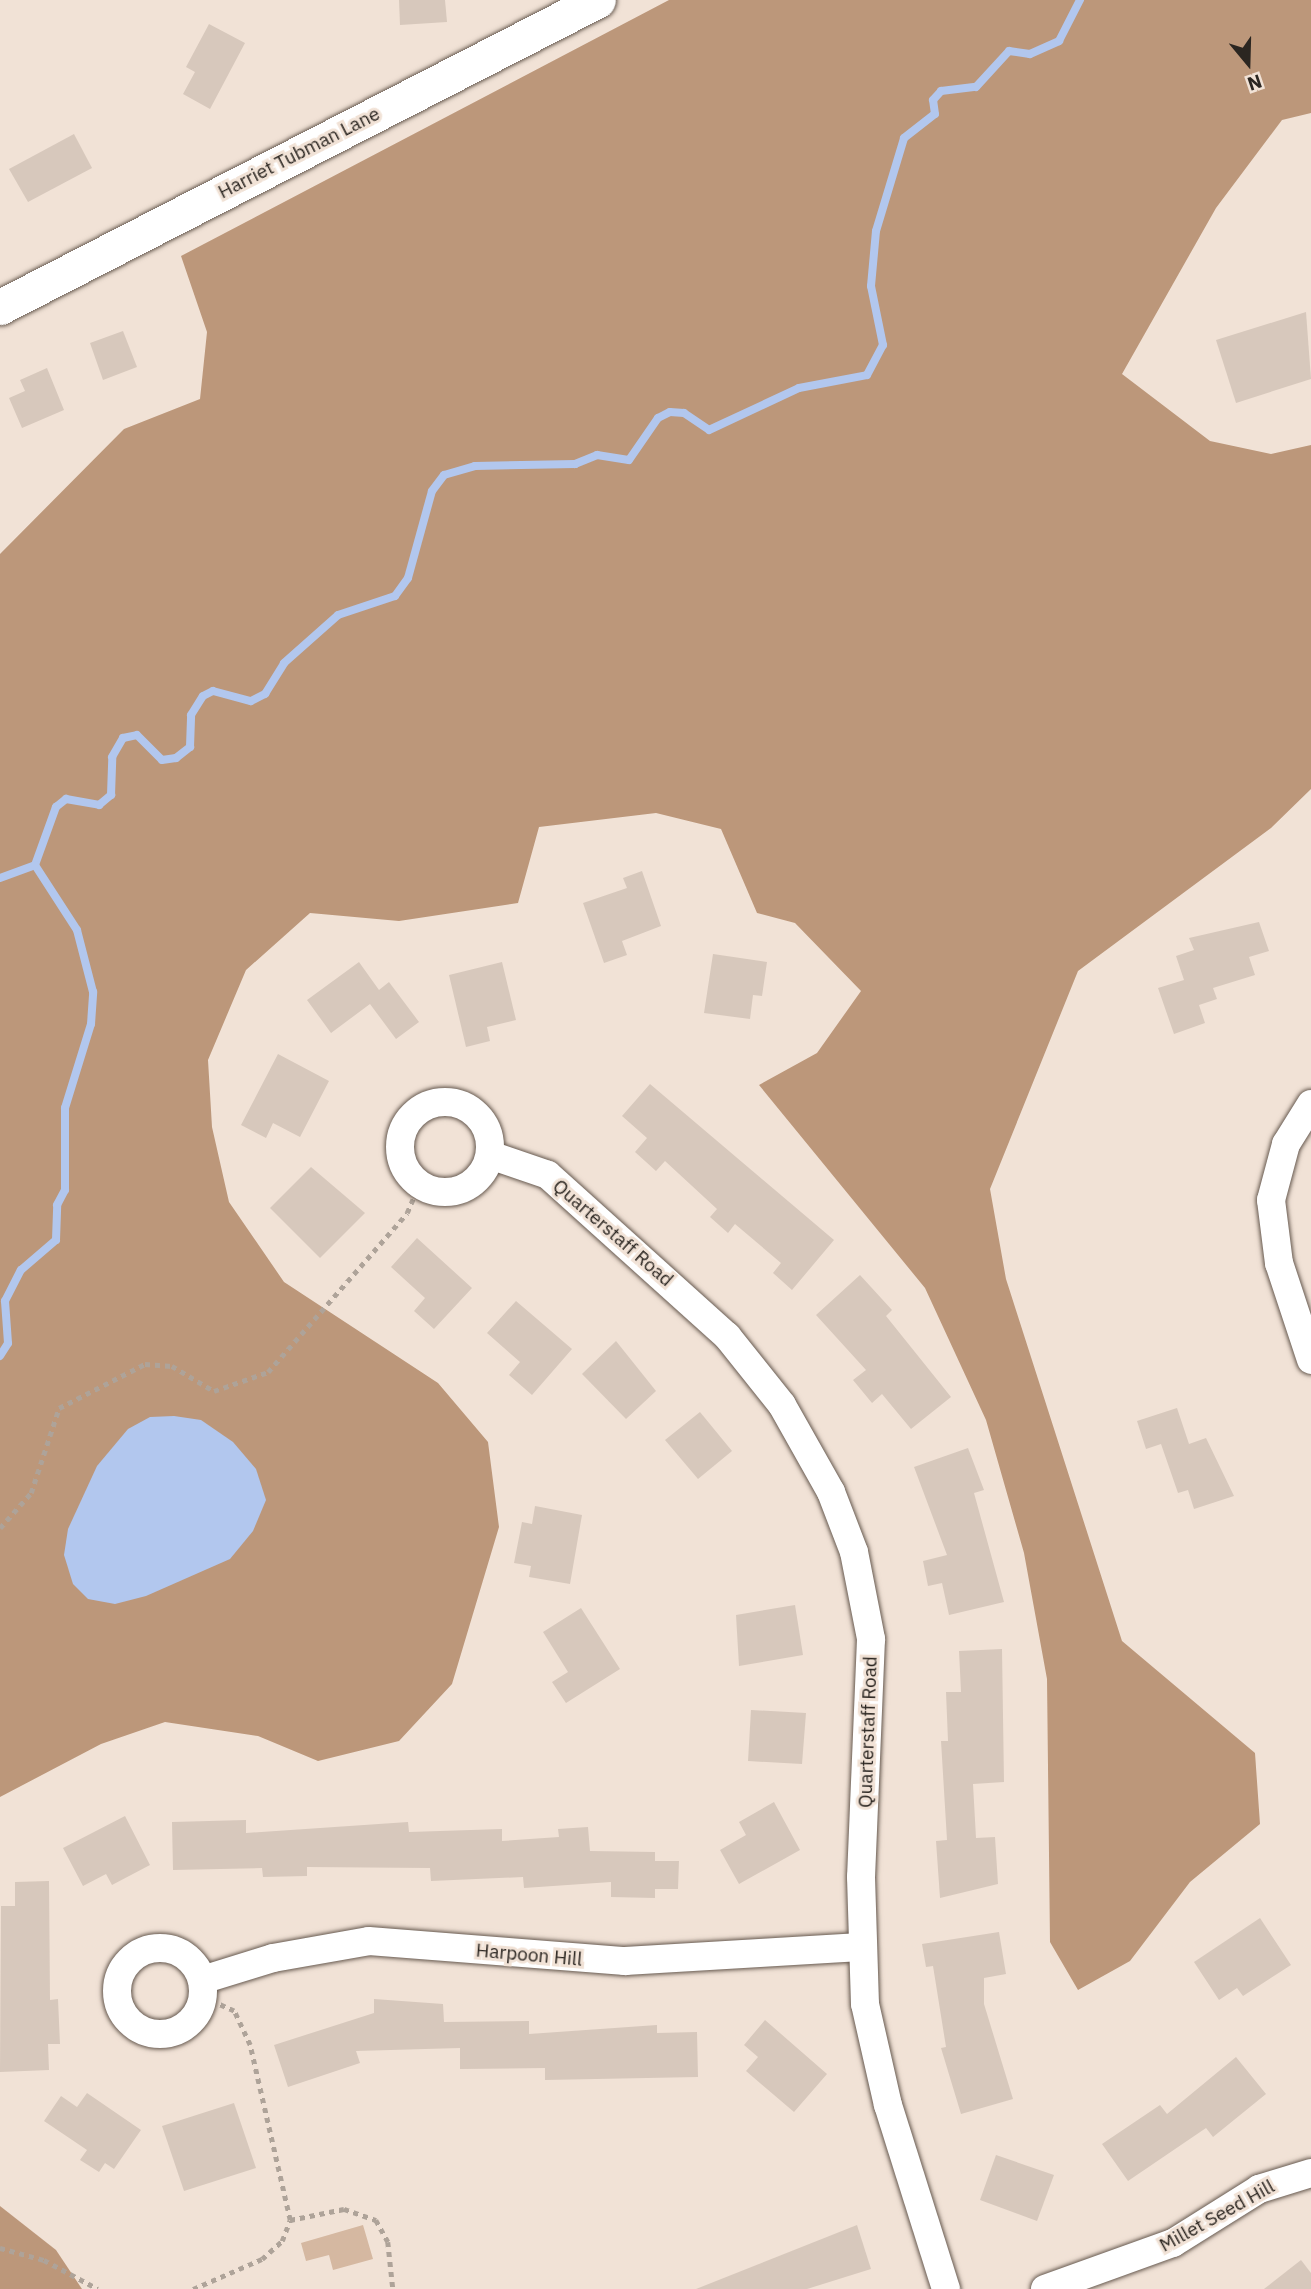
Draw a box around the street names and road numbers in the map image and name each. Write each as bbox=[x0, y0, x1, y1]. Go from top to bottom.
street label: Harriet Tubman Lane bbox=[214, 102, 384, 204]
street label: Quarterstaff Road bbox=[548, 1175, 678, 1291]
street label: Quarterstaff Road bbox=[854, 1656, 882, 1808]
street label: Harpoon Hill bbox=[475, 1939, 583, 1971]
street label: Millet Seed Hill bbox=[1156, 2175, 1278, 2257]

